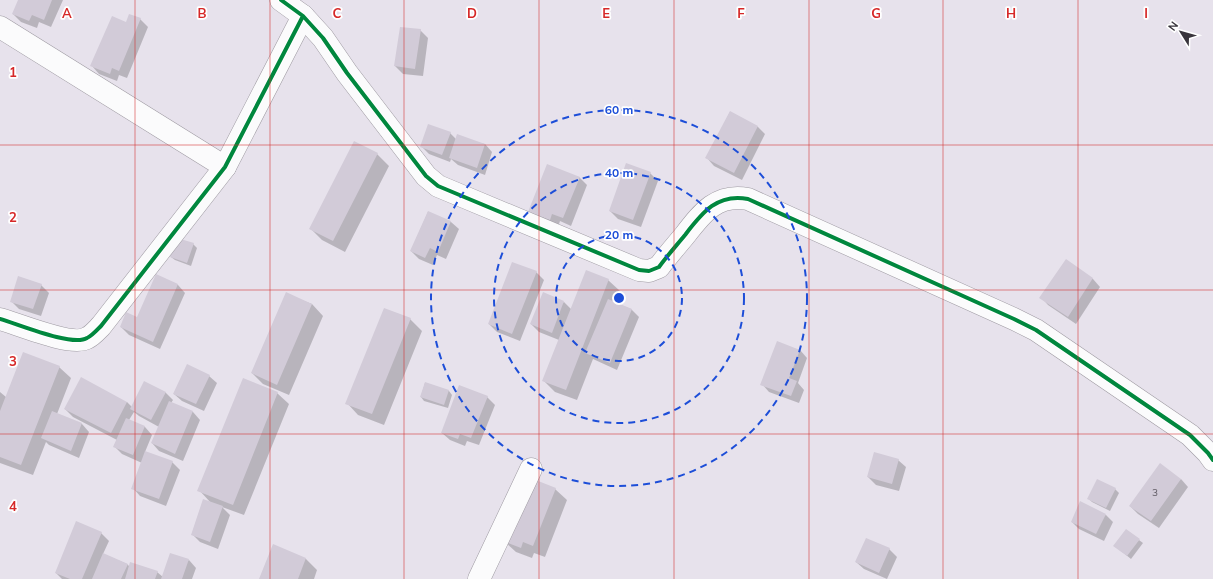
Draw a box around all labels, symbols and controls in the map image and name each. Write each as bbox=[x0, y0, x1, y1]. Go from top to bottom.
text: A bbox=[62, 5, 72, 21]
text: B bbox=[198, 5, 207, 21]
text: C bbox=[333, 5, 342, 21]
text: D bbox=[467, 5, 477, 21]
text: E bbox=[602, 5, 610, 21]
text: F bbox=[737, 5, 745, 21]
text: G bbox=[871, 5, 881, 21]
text: H bbox=[1006, 5, 1016, 21]
text: I bbox=[1144, 5, 1148, 21]
north arrow bbox=[1161, 12, 1201, 52]
text: N bbox=[1165, 18, 1181, 34]
text: 1 bbox=[9, 64, 17, 80]
text: 60 m bbox=[605, 102, 633, 117]
text: 40 m bbox=[605, 165, 633, 180]
text: 2 bbox=[9, 209, 17, 225]
text: 20 m bbox=[605, 227, 633, 242]
centre of rings bbox=[612, 291, 626, 305]
text: 3 bbox=[9, 353, 17, 369]
house number: 3 bbox=[1152, 486, 1158, 499]
text: 4 bbox=[9, 498, 17, 514]

